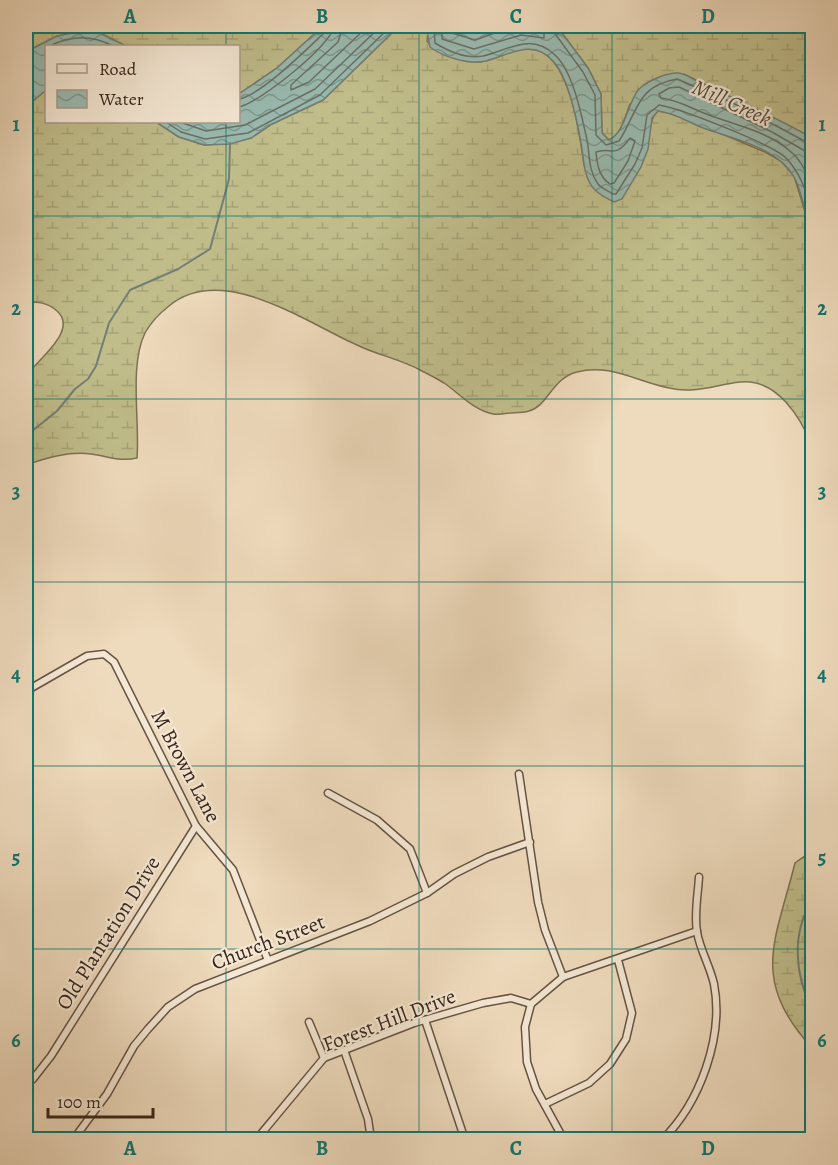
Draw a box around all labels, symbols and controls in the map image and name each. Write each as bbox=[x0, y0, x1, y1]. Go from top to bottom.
text: A bbox=[123, 3, 137, 30]
text: B bbox=[316, 3, 328, 30]
text: C bbox=[510, 3, 522, 30]
text: D bbox=[701, 3, 715, 30]
legend bbox=[45, 45, 240, 123]
text: Road bbox=[99, 57, 137, 81]
water label: Mill Creek bbox=[688, 72, 777, 134]
text: Water bbox=[98, 87, 144, 111]
text: 1 bbox=[12, 111, 20, 138]
text: 1 bbox=[818, 111, 826, 138]
text: 2 bbox=[11, 295, 21, 322]
text: 2 bbox=[817, 295, 827, 322]
text: 3 bbox=[12, 478, 20, 505]
text: 3 bbox=[818, 478, 826, 505]
text: 4 bbox=[11, 661, 21, 688]
text: 4 bbox=[817, 661, 827, 688]
street label: M Brown Lane bbox=[145, 705, 227, 827]
text: 5 bbox=[12, 844, 20, 871]
text: 5 bbox=[818, 844, 826, 871]
street label: Old Plantation Drive bbox=[50, 851, 166, 1015]
street label: Church Street bbox=[207, 907, 329, 976]
street label: Forest Hill Drive bbox=[319, 982, 459, 1058]
text: 6 bbox=[11, 1027, 21, 1054]
text: 6 bbox=[817, 1027, 827, 1054]
scale bar bbox=[48, 1081, 153, 1119]
text: 100 m bbox=[57, 1090, 101, 1114]
text: A bbox=[123, 1135, 137, 1162]
text: B bbox=[316, 1135, 328, 1162]
text: C bbox=[510, 1135, 522, 1162]
text: D bbox=[701, 1135, 715, 1162]

